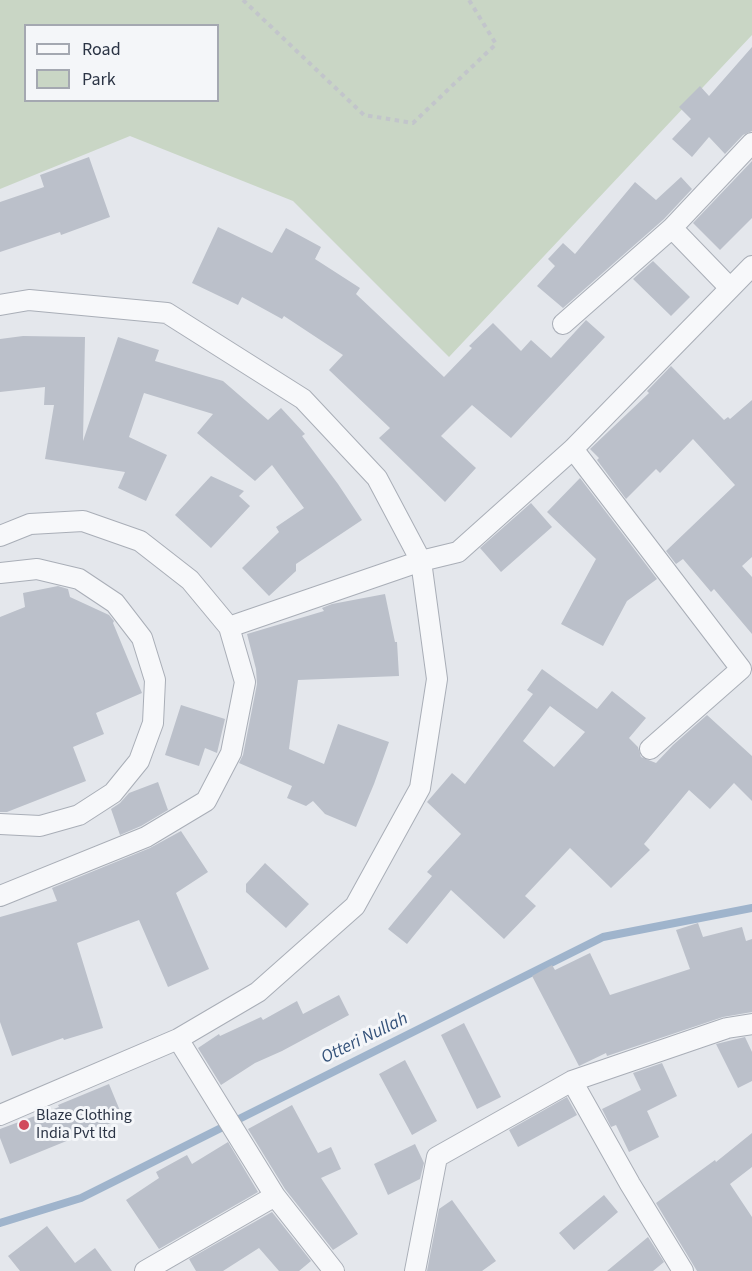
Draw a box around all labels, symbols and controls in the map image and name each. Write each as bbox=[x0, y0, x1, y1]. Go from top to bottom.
legend bbox=[24, 24, 219, 102]
text: Road bbox=[82, 37, 121, 62]
text: Park bbox=[82, 67, 116, 92]
water label: Otteri Nullah bbox=[318, 1009, 412, 1069]
place label: Blaze Clothing India Pvt ltd bbox=[36, 1106, 132, 1144]
marker: Blaze Clothing India Pvt ltd bbox=[17, 1118, 31, 1132]

